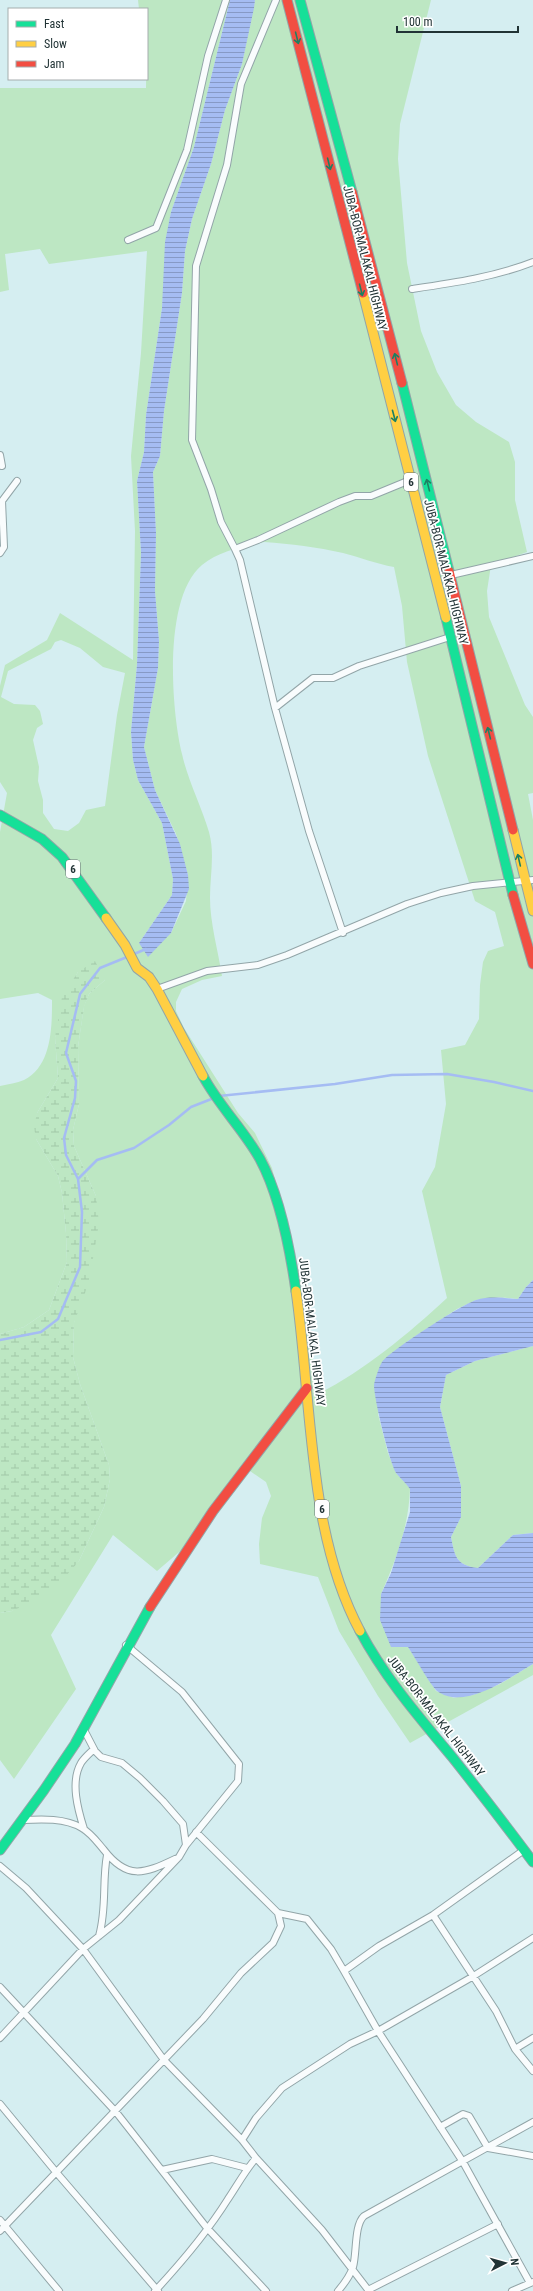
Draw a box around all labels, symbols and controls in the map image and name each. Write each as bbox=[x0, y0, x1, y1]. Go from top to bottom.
legend bbox=[8, 8, 148, 80]
scale bar bbox=[397, 8, 518, 34]
text: 100 m bbox=[403, 15, 433, 29]
text: Fast bbox=[44, 17, 65, 31]
one-way arrow bbox=[294, 31, 301, 44]
text: Slow bbox=[44, 37, 67, 51]
text: Jam bbox=[44, 57, 65, 71]
one-way arrow bbox=[326, 157, 333, 170]
street label: JUBA-BOR-MALAKAL HIGHWAY bbox=[340, 184, 390, 333]
one-way arrow bbox=[358, 283, 365, 296]
one-way arrow bbox=[392, 353, 399, 366]
one-way arrow bbox=[390, 409, 398, 422]
road number: 6 bbox=[404, 473, 418, 491]
one-way arrow bbox=[424, 479, 431, 492]
street label: JUBA-BOR-MALAKAL HIGHWAY bbox=[421, 498, 471, 647]
one-way arrow bbox=[485, 727, 492, 740]
one-way arrow bbox=[515, 854, 523, 867]
road number: 6 bbox=[66, 860, 80, 878]
street label: JUBA-BOR-MALAKAL HIGHWAY bbox=[296, 1257, 328, 1408]
road number: 6 bbox=[315, 1500, 329, 1518]
street label: JUBA-BOR-MALAKAL HIGHWAY bbox=[384, 1653, 488, 1780]
north arrow bbox=[485, 2243, 525, 2283]
text: N bbox=[508, 2258, 521, 2266]

